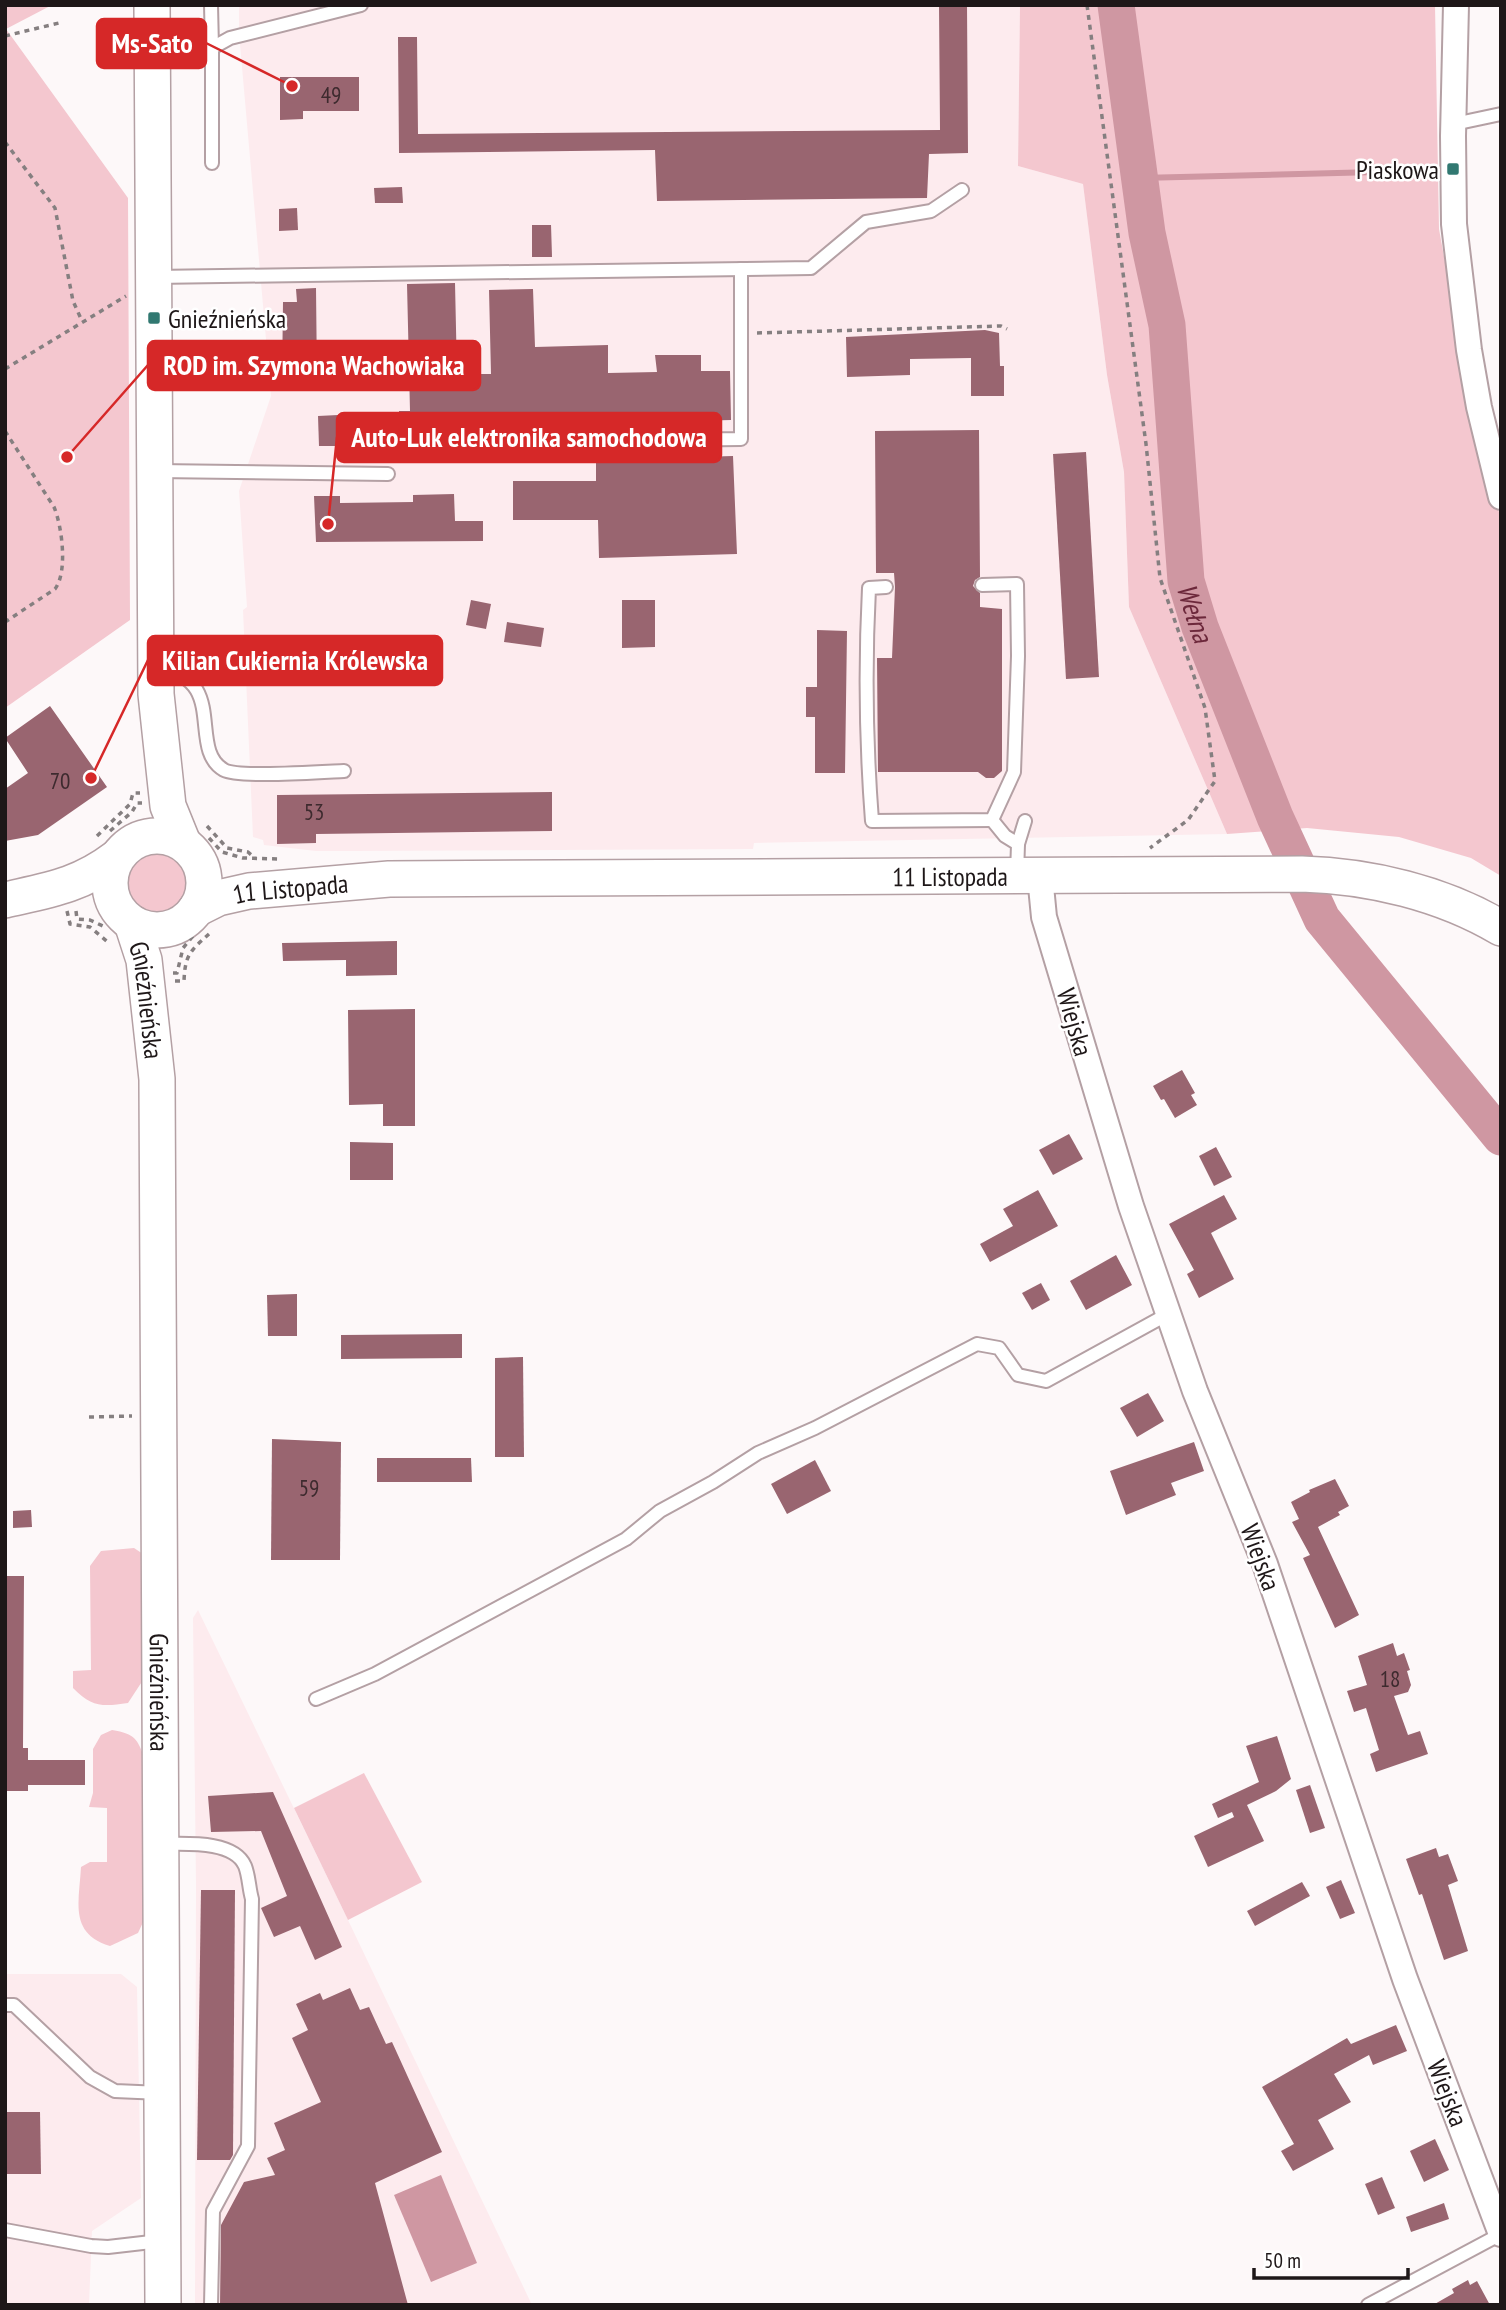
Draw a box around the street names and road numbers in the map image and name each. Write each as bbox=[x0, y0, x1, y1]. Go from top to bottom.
street label: 11 Listopada bbox=[892, 859, 1008, 893]
street label: 11 Listopada bbox=[230, 866, 350, 911]
street label: Gnieźnieńska bbox=[122, 937, 171, 1060]
street label: Wiejska bbox=[1050, 984, 1100, 1060]
street label: Wiejska bbox=[1234, 1519, 1288, 1595]
street label: Gnieźnieńska bbox=[143, 1633, 177, 1752]
street label: Wiejska bbox=[1420, 2055, 1476, 2131]

